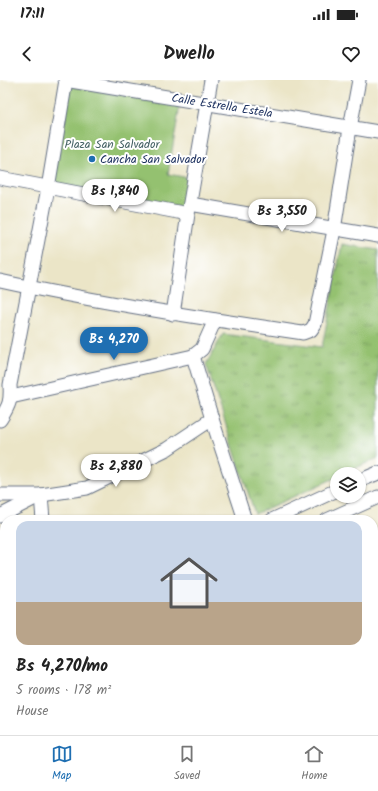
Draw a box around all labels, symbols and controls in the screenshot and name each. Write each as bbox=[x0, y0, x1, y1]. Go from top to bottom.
text: 17:11 bbox=[20, 2, 44, 26]
text: Dwello bbox=[163, 40, 215, 69]
icon: back bbox=[16, 43, 38, 65]
icon: heart bbox=[340, 43, 362, 65]
street label: Calle Estrella Estela bbox=[170, 89, 274, 123]
park label: Plaza San Salvador bbox=[64, 135, 161, 154]
place label: Cancha San Salvador bbox=[100, 150, 207, 169]
marker: Cancha San Salvador bbox=[87, 154, 97, 164]
pin: Bs 1,840 bbox=[74, 179, 156, 213]
text: Bs 1,840 bbox=[91, 181, 139, 202]
pin: Bs 3,550 bbox=[241, 199, 323, 233]
text: Bs 3,550 bbox=[257, 201, 307, 222]
pin: Bs 4,270 bbox=[73, 327, 155, 361]
text: Bs 4,270 bbox=[89, 329, 139, 350]
pin: Bs 2,880 bbox=[75, 454, 157, 488]
text: Bs 2,880 bbox=[90, 456, 142, 477]
map controls bbox=[330, 467, 366, 503]
button: layers bbox=[330, 467, 366, 503]
icon: home bbox=[153, 547, 225, 619]
text: Bs 4,270/mo bbox=[16, 653, 108, 680]
text: 5 rooms · 178 m² bbox=[16, 680, 111, 701]
text: House bbox=[16, 701, 48, 722]
tab: Map bbox=[51, 743, 73, 785]
tab: Saved bbox=[174, 743, 200, 785]
tab: Home bbox=[301, 743, 327, 785]

